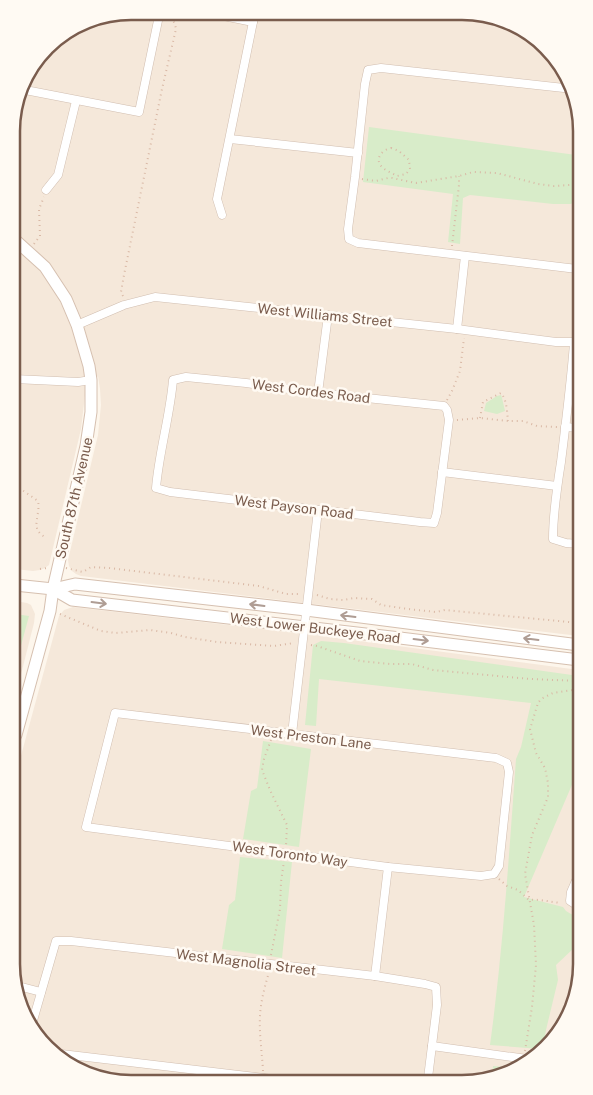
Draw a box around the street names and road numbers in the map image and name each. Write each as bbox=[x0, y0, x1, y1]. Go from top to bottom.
street label: West Williams Street bbox=[257, 300, 393, 330]
street label: West Cordes Road bbox=[251, 376, 371, 406]
street label: South 87th Avenue bbox=[52, 435, 96, 560]
street label: West Payson Road bbox=[234, 492, 354, 522]
street label: West Lower Buckeye Road bbox=[229, 610, 401, 646]
street label: West Preston Lane bbox=[250, 722, 372, 752]
street label: West Toronto Way bbox=[231, 838, 349, 870]
street label: West Magnolia Street bbox=[175, 945, 317, 979]

